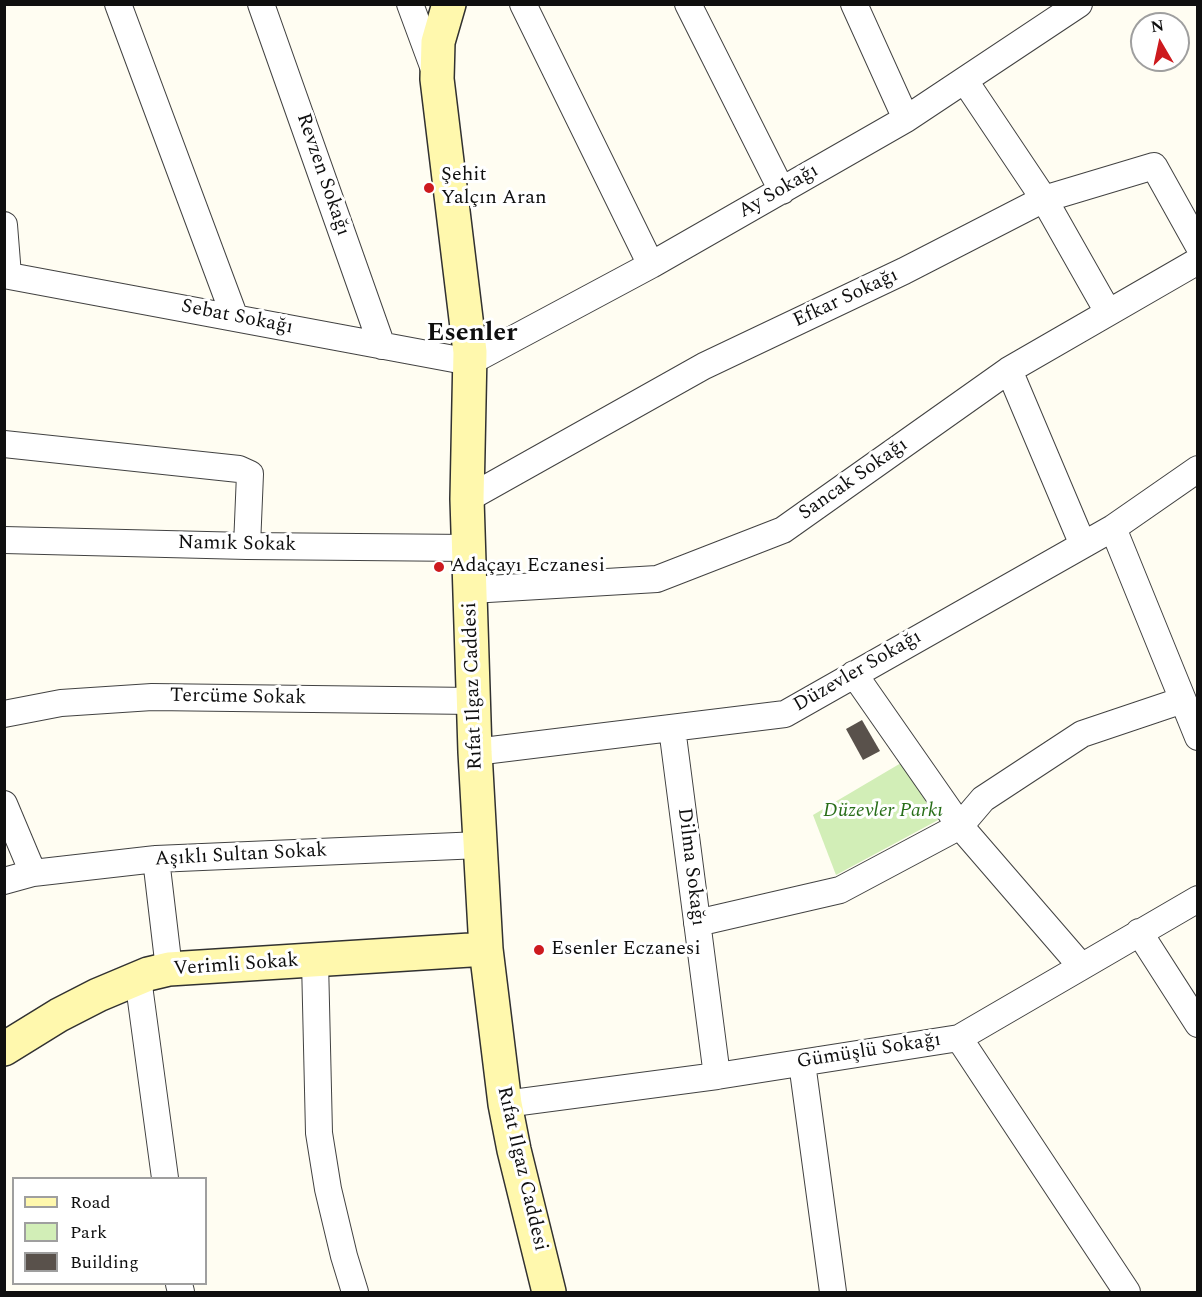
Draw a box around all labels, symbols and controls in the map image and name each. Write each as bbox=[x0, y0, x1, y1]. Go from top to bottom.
north arrow bbox=[1130, 12, 1190, 72]
text: N bbox=[1149, 13, 1166, 39]
street label: Revzen Sokağı bbox=[290, 111, 354, 239]
street label: Ay Sokağı bbox=[735, 160, 823, 224]
place label: Şehit Yalçın Aran bbox=[441, 164, 547, 211]
marker: Şehit Yalçın Aran bbox=[422, 181, 436, 195]
street label: Efkar Sokağı bbox=[790, 264, 902, 334]
street label: Sebat Sokağı bbox=[179, 295, 295, 341]
district label: Esenler bbox=[427, 319, 517, 351]
street label: Sancak Sokağı bbox=[795, 434, 913, 526]
street label: Namık Sokak bbox=[177, 532, 297, 558]
place label: Adaçayı Eczanesi bbox=[451, 555, 605, 579]
marker: Adaçayı Eczanesi bbox=[432, 560, 446, 574]
street label: Rıfat Ilgaz Caddesi bbox=[459, 602, 489, 770]
street label: Düzevler Sokağı bbox=[790, 626, 926, 718]
street label: Tercüme Sokak bbox=[170, 685, 306, 711]
park label: Düzevler Parkı bbox=[823, 800, 943, 824]
street label: Dilma Sokağı bbox=[671, 806, 709, 928]
street label: Aşıklı Sultan Sokak bbox=[154, 840, 328, 872]
place label: Esenler Eczanesi bbox=[551, 938, 701, 962]
marker: Esenler Eczanesi bbox=[532, 943, 546, 957]
street label: Verimli Sokak bbox=[173, 950, 299, 982]
street label: Gümüşlü Sokağı bbox=[795, 1029, 943, 1075]
street label: Rıfat Ilgaz Caddesi bbox=[490, 1084, 552, 1254]
legend bbox=[12, 1177, 207, 1285]
text: Road bbox=[70, 1189, 111, 1216]
text: Park bbox=[70, 1219, 107, 1246]
text: Building bbox=[70, 1249, 139, 1276]

